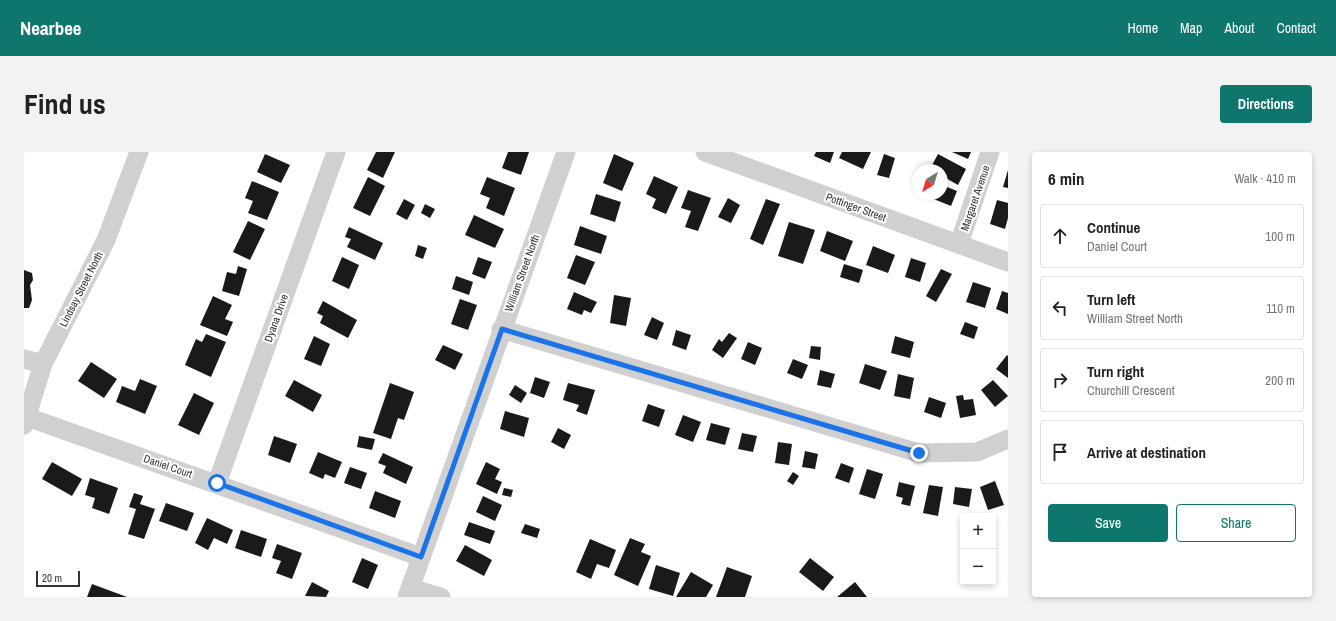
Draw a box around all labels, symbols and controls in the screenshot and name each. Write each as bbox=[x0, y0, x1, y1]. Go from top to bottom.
text: Nearbee bbox=[20, 15, 81, 41]
text: Home bbox=[1127, 19, 1158, 37]
text: Map bbox=[1180, 19, 1202, 37]
text: About bbox=[1224, 19, 1254, 37]
text: Contact bbox=[1276, 19, 1316, 37]
text: Find us bbox=[24, 85, 106, 123]
button: Directions bbox=[1220, 85, 1312, 123]
street label: Margaret Avenue bbox=[957, 163, 993, 233]
north arrow bbox=[912, 164, 948, 200]
text: 6 min bbox=[1048, 167, 1084, 190]
text: Walk · 410 m bbox=[1234, 170, 1296, 187]
street label: Pottinger Street bbox=[824, 190, 889, 225]
text: Continue bbox=[1087, 217, 1140, 238]
icon: ahead bbox=[1049, 225, 1071, 247]
text: 100 m bbox=[1265, 228, 1295, 245]
street label: William Street North bbox=[502, 232, 542, 314]
text: Daniel Court bbox=[1087, 238, 1147, 255]
street label: Lindsay Street North bbox=[56, 249, 106, 329]
text: Turn left bbox=[1087, 289, 1135, 310]
street label: Dyana Drive bbox=[261, 292, 291, 344]
icon: left bbox=[1049, 297, 1071, 319]
text: 110 m bbox=[1266, 300, 1295, 317]
text: William Street North bbox=[1087, 310, 1183, 327]
text: Turn right bbox=[1087, 361, 1144, 382]
icon: right bbox=[1049, 369, 1071, 391]
text: 200 m bbox=[1265, 372, 1295, 389]
text: Churchill Crescent bbox=[1087, 382, 1175, 399]
icon: arrive bbox=[1049, 441, 1071, 463]
text: Arrive at destination bbox=[1087, 442, 1206, 463]
route end bbox=[910, 444, 928, 462]
street label: Daniel Court bbox=[142, 451, 195, 481]
route start bbox=[208, 474, 226, 492]
button: Save bbox=[1048, 504, 1168, 542]
button: Share bbox=[1176, 504, 1296, 542]
map controls bbox=[960, 513, 996, 585]
button: + bbox=[960, 513, 996, 549]
button: − bbox=[960, 549, 996, 585]
scale bar bbox=[36, 569, 80, 588]
text: 20 m bbox=[42, 571, 62, 585]

